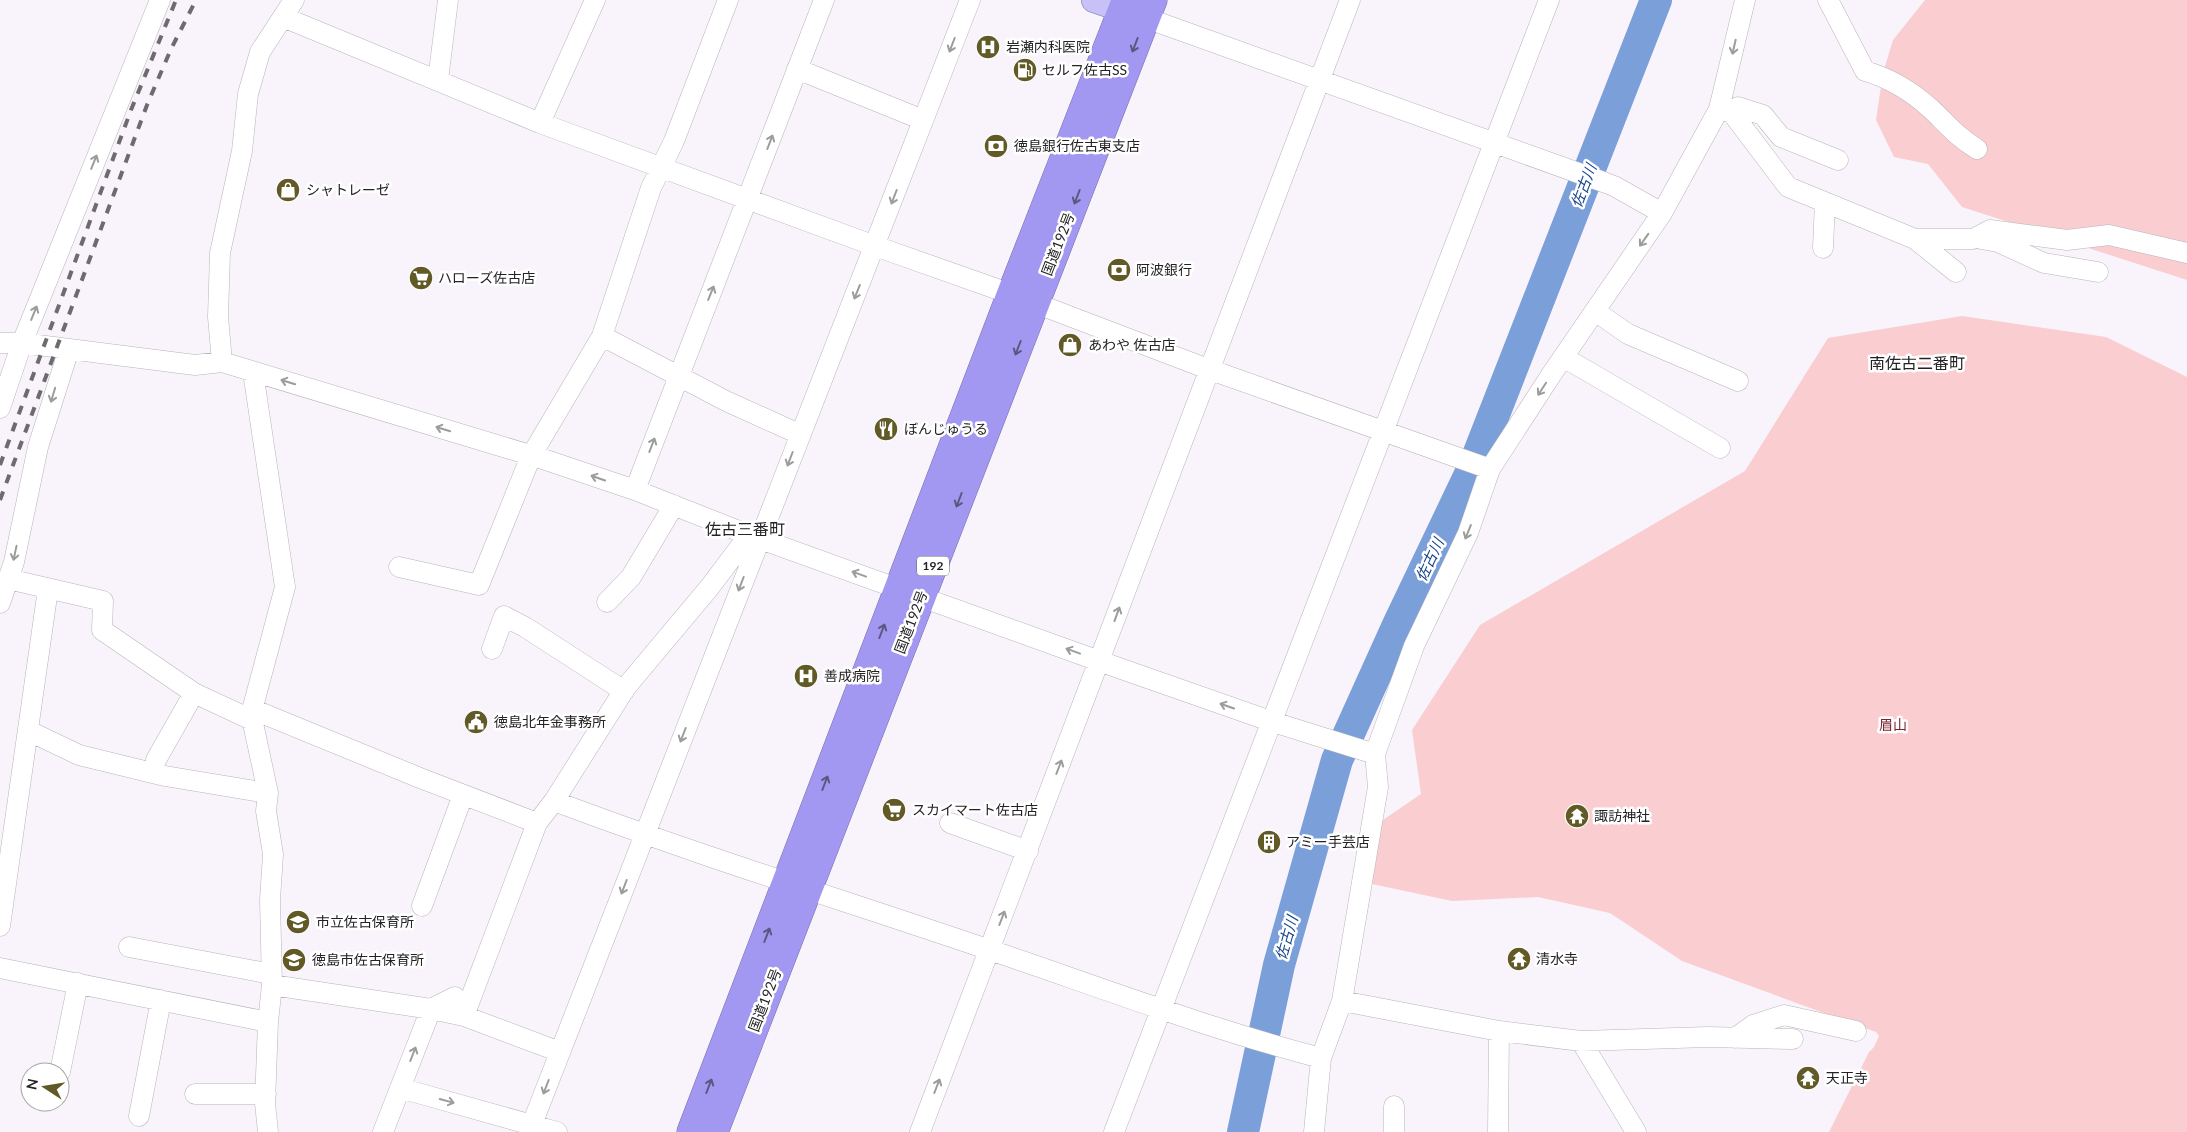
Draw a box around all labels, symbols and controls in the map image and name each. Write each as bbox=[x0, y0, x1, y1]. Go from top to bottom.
hospital icon: 岩瀬内科医院 bbox=[975, 34, 1001, 60]
one-way arrow bbox=[947, 38, 956, 53]
place label: 岩瀬内科医院 bbox=[1006, 38, 1090, 55]
one-way arrow bbox=[1130, 38, 1139, 53]
one-way arrow bbox=[1729, 39, 1738, 55]
fuel station icon: セルフ佐古SS bbox=[1012, 57, 1038, 83]
place label: セルフ佐古SS bbox=[1042, 61, 1127, 78]
bank icon: 徳島銀行佐古東支店 bbox=[983, 133, 1009, 159]
one-way arrow bbox=[766, 135, 775, 150]
place label: 徳島銀行佐古東支店 bbox=[1014, 137, 1140, 154]
one-way arrow bbox=[90, 155, 100, 170]
water label: 佐古川 bbox=[1567, 160, 1600, 210]
shop icon: シャトレーゼ bbox=[275, 177, 301, 203]
place label: シャトレーゼ bbox=[306, 181, 390, 198]
one-way arrow bbox=[888, 189, 898, 204]
one-way arrow bbox=[1071, 189, 1081, 204]
street label: 国道192号 bbox=[1038, 210, 1077, 278]
one-way arrow bbox=[1639, 233, 1649, 247]
bank icon: 阿波銀行 bbox=[1106, 257, 1132, 283]
place label: 阿波銀行 bbox=[1136, 261, 1192, 278]
supermarket icon: ハローズ佐古店 bbox=[408, 265, 434, 291]
place label: ハローズ佐古店 bbox=[438, 269, 535, 286]
one-way arrow bbox=[851, 284, 861, 299]
one-way arrow bbox=[707, 286, 716, 302]
one-way arrow bbox=[30, 306, 39, 321]
shop icon: あわや 佐古店 bbox=[1057, 332, 1083, 358]
place label: あわや 佐古店 bbox=[1088, 336, 1176, 353]
one-way arrow bbox=[1013, 340, 1022, 356]
district label: 南佐古二番町 bbox=[1869, 353, 1965, 372]
one-way arrow bbox=[280, 377, 296, 387]
one-way arrow bbox=[1537, 382, 1547, 396]
one-way arrow bbox=[48, 387, 58, 403]
restaurant icon: ぼんじゅうる bbox=[873, 416, 899, 442]
place label: ぼんじゅうる bbox=[904, 420, 988, 437]
one-way arrow bbox=[436, 424, 452, 434]
one-way arrow bbox=[648, 438, 657, 453]
one-way arrow bbox=[784, 451, 794, 466]
one-way arrow bbox=[591, 473, 606, 482]
one-way arrow bbox=[953, 492, 963, 507]
district label: 佐古三番町 bbox=[705, 519, 785, 538]
one-way arrow bbox=[1463, 524, 1472, 539]
water label: 佐古川 bbox=[1411, 534, 1448, 584]
one-way arrow bbox=[10, 545, 20, 561]
road number: 192 bbox=[917, 556, 949, 576]
one-way arrow bbox=[851, 569, 867, 578]
one-way arrow bbox=[736, 575, 745, 591]
street label: 国道192号 bbox=[891, 588, 930, 656]
one-way arrow bbox=[1113, 607, 1122, 622]
one-way arrow bbox=[878, 624, 887, 639]
one-way arrow bbox=[1066, 646, 1082, 655]
hospital icon: 善成病院 bbox=[793, 663, 819, 689]
place label: 善成病院 bbox=[824, 667, 880, 684]
one-way arrow bbox=[1219, 701, 1235, 710]
public building icon: 徳島北年金事務所 bbox=[463, 709, 489, 735]
place label: 徳島北年金事務所 bbox=[494, 713, 606, 730]
park label: 眉山 bbox=[1879, 716, 1907, 733]
one-way arrow bbox=[678, 727, 687, 742]
one-way arrow bbox=[1056, 759, 1065, 774]
one-way arrow bbox=[821, 776, 830, 791]
supermarket icon: スカイマート佐古店 bbox=[881, 797, 907, 823]
place label: スカイマート佐古店 bbox=[912, 801, 1038, 818]
temple icon: 諏訪神社 bbox=[1564, 803, 1590, 829]
place label: 諏訪神社 bbox=[1594, 807, 1650, 824]
building icon: アミー手芸店 bbox=[1256, 829, 1282, 855]
place label: アミー手芸店 bbox=[1286, 833, 1370, 850]
one-way arrow bbox=[619, 879, 629, 894]
school or university icon: 市立佐古保育所 bbox=[285, 909, 311, 935]
one-way arrow bbox=[998, 911, 1007, 926]
water label: 佐古川 bbox=[1271, 912, 1301, 962]
place label: 市立佐古保育所 bbox=[316, 913, 414, 930]
one-way arrow bbox=[763, 928, 772, 943]
temple icon: 清水寺 bbox=[1506, 946, 1532, 972]
school or university icon: 徳島市佐古保育所 bbox=[281, 947, 307, 973]
place label: 清水寺 bbox=[1536, 950, 1578, 967]
place label: 徳島市佐古保育所 bbox=[312, 951, 424, 968]
street label: 国道192号 bbox=[745, 966, 784, 1034]
one-way arrow bbox=[409, 1047, 419, 1062]
north arrow bbox=[20, 1062, 70, 1112]
temple icon: 天正寺 bbox=[1795, 1065, 1821, 1091]
place label: 天正寺 bbox=[1826, 1069, 1868, 1086]
text: N bbox=[22, 1077, 41, 1091]
one-way arrow bbox=[541, 1079, 550, 1094]
one-way arrow bbox=[705, 1079, 714, 1095]
one-way arrow bbox=[933, 1079, 942, 1095]
one-way arrow bbox=[439, 1097, 455, 1106]

